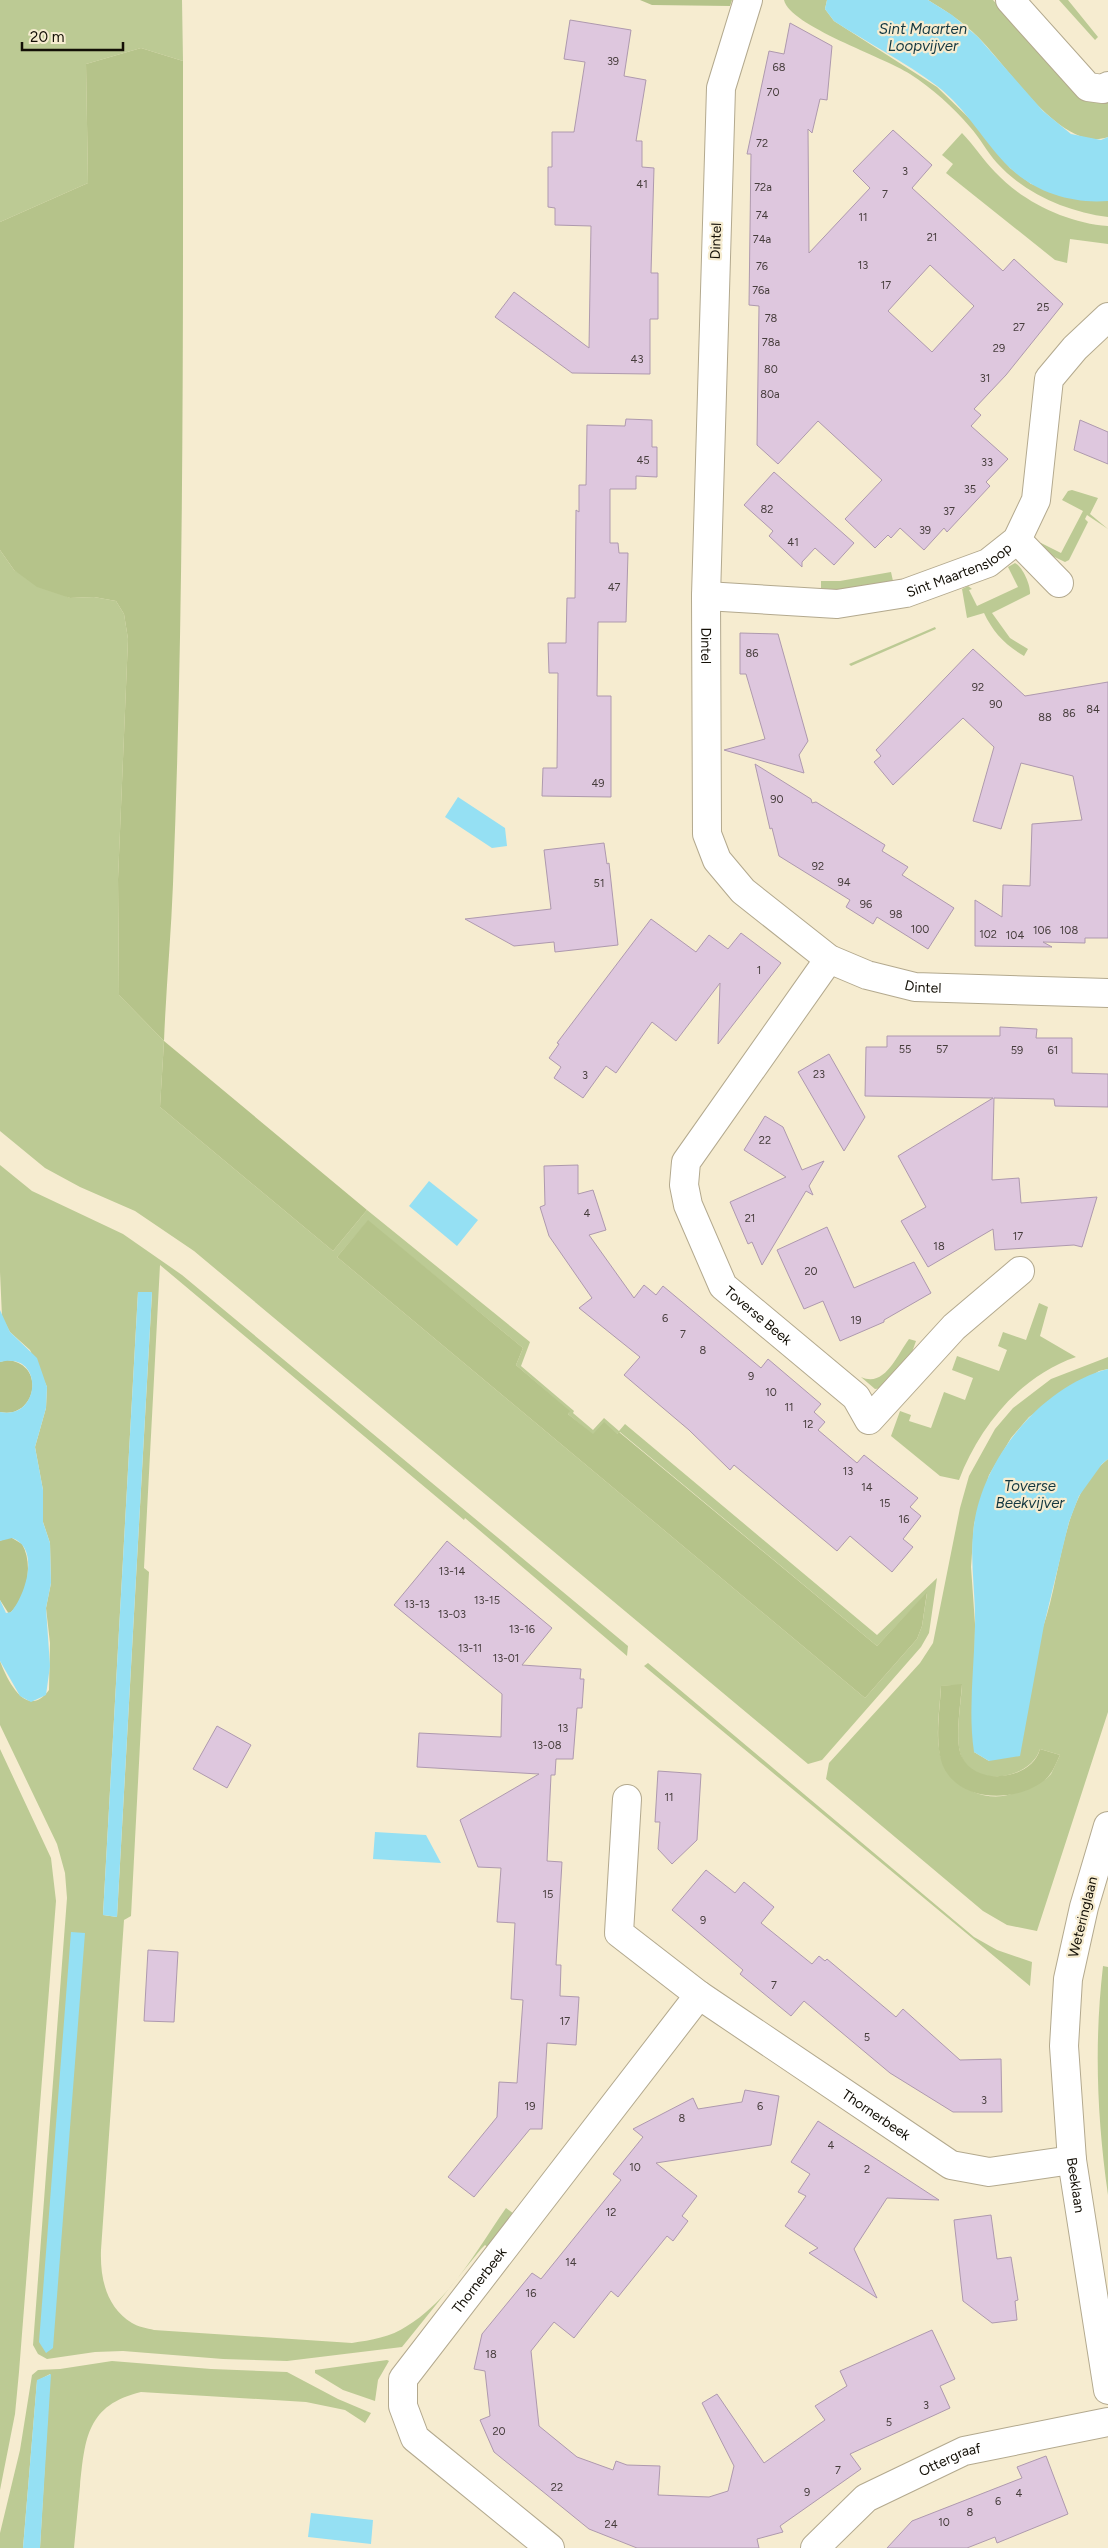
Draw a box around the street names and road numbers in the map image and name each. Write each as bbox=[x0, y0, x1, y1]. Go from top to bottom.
street label: Dintel bbox=[707, 222, 725, 260]
street label: Sint Maartensloop bbox=[904, 539, 1015, 601]
street label: Dintel bbox=[698, 627, 715, 664]
street label: Dintel bbox=[903, 976, 942, 996]
street label: Toverse Beek bbox=[721, 1282, 796, 1349]
street label: Weteringlaan bbox=[1065, 1875, 1101, 1959]
street label: Thornerbeek bbox=[839, 2085, 914, 2144]
street label: Beeklaan bbox=[1063, 2156, 1089, 2214]
street label: Thornerbeek bbox=[448, 2244, 510, 2317]
street label: Ottergraaf bbox=[916, 2439, 983, 2480]

